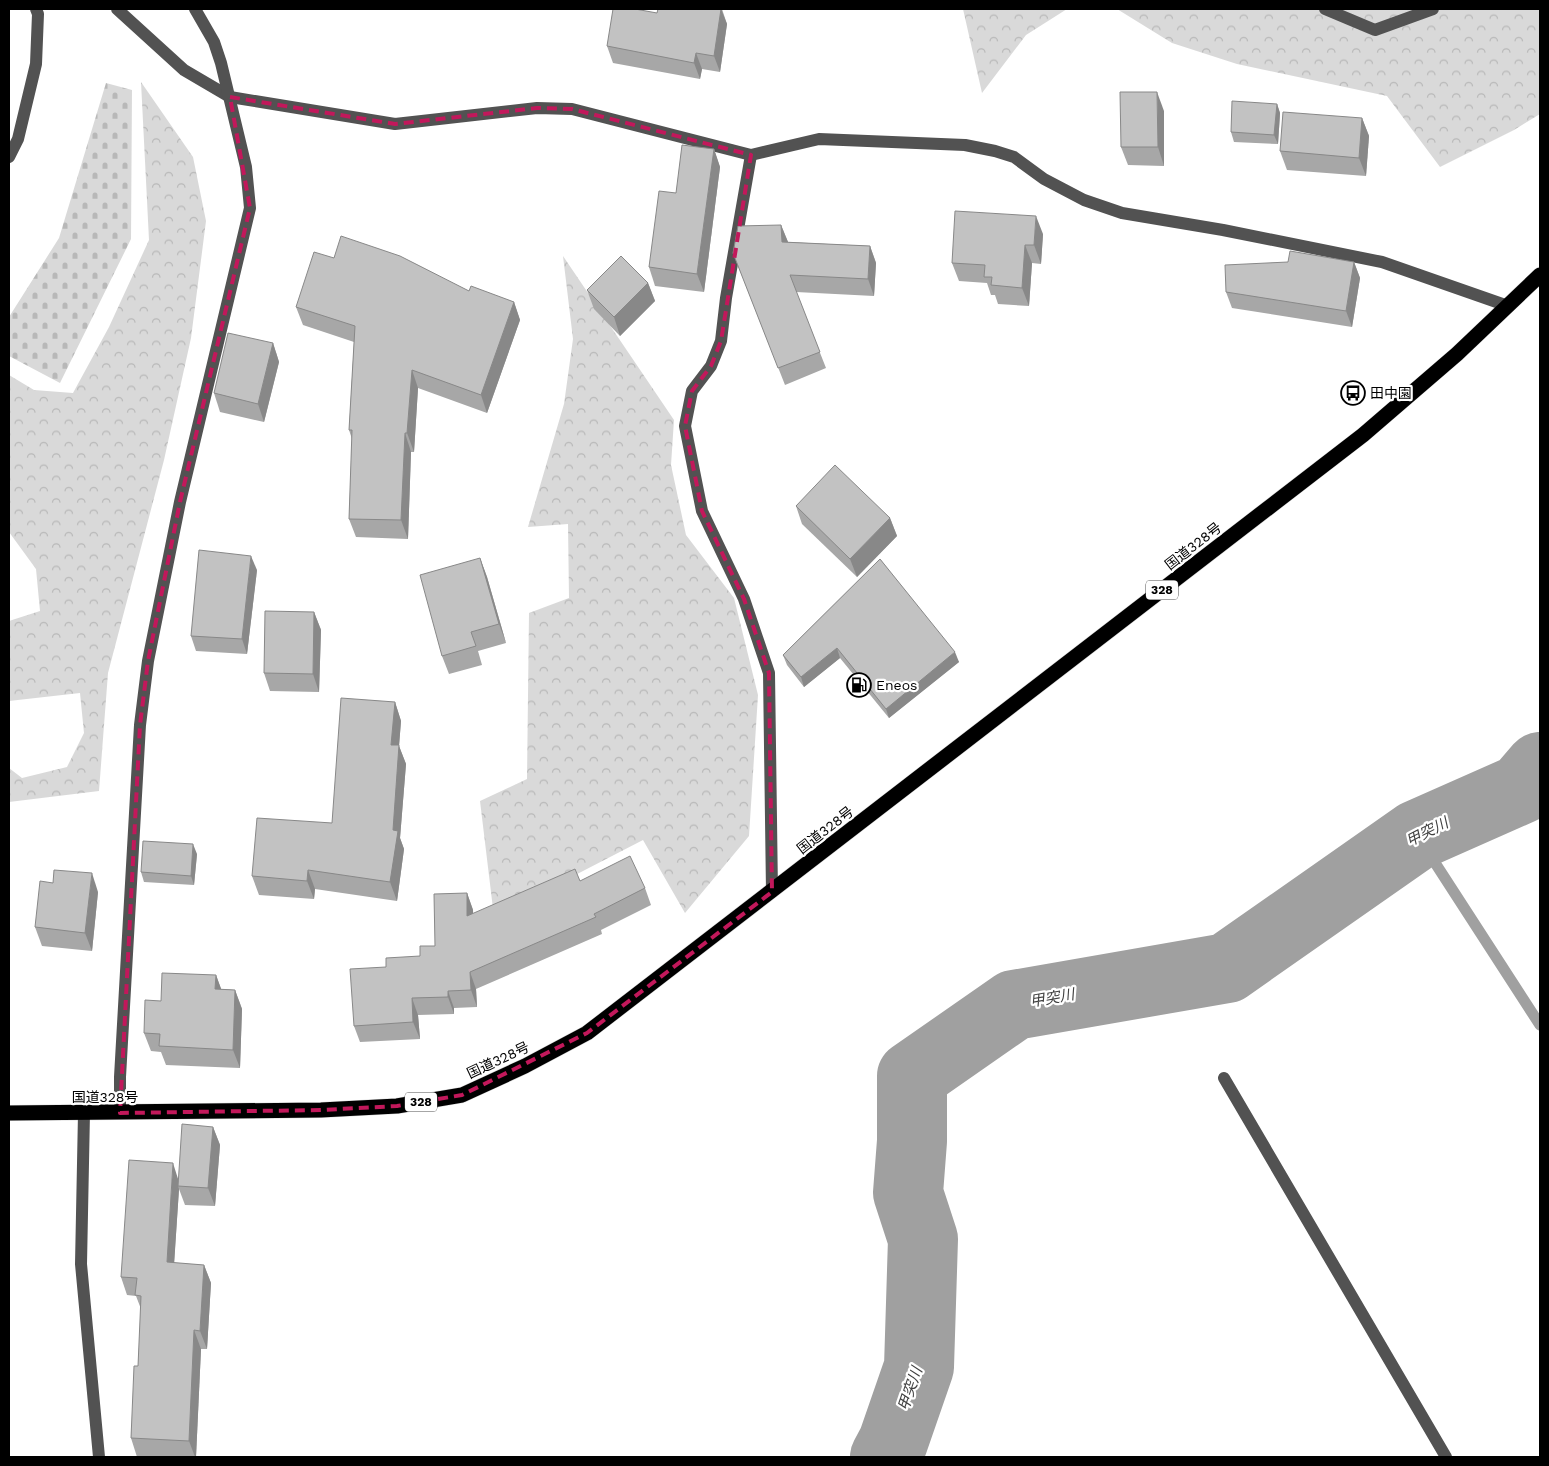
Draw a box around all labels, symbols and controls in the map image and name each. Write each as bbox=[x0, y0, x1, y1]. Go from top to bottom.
bus stop icon: 田中園 bbox=[1340, 380, 1366, 406]
place label: 田中園 bbox=[1370, 385, 1412, 401]
street label: 国道328号 bbox=[1162, 519, 1224, 573]
road number: 328 bbox=[1146, 580, 1178, 600]
fuel station icon: Eneos bbox=[846, 672, 872, 698]
place label: Eneos bbox=[876, 677, 917, 693]
street label: 国道328号 bbox=[794, 803, 856, 857]
water label: 甲突川 bbox=[1403, 813, 1453, 850]
water label: 甲突川 bbox=[1028, 985, 1078, 1011]
street label: 国道328号 bbox=[464, 1039, 532, 1081]
street label: 国道328号 bbox=[72, 1089, 138, 1105]
road number: 328 bbox=[405, 1092, 437, 1112]
water label: 甲突川 bbox=[894, 1363, 926, 1413]

